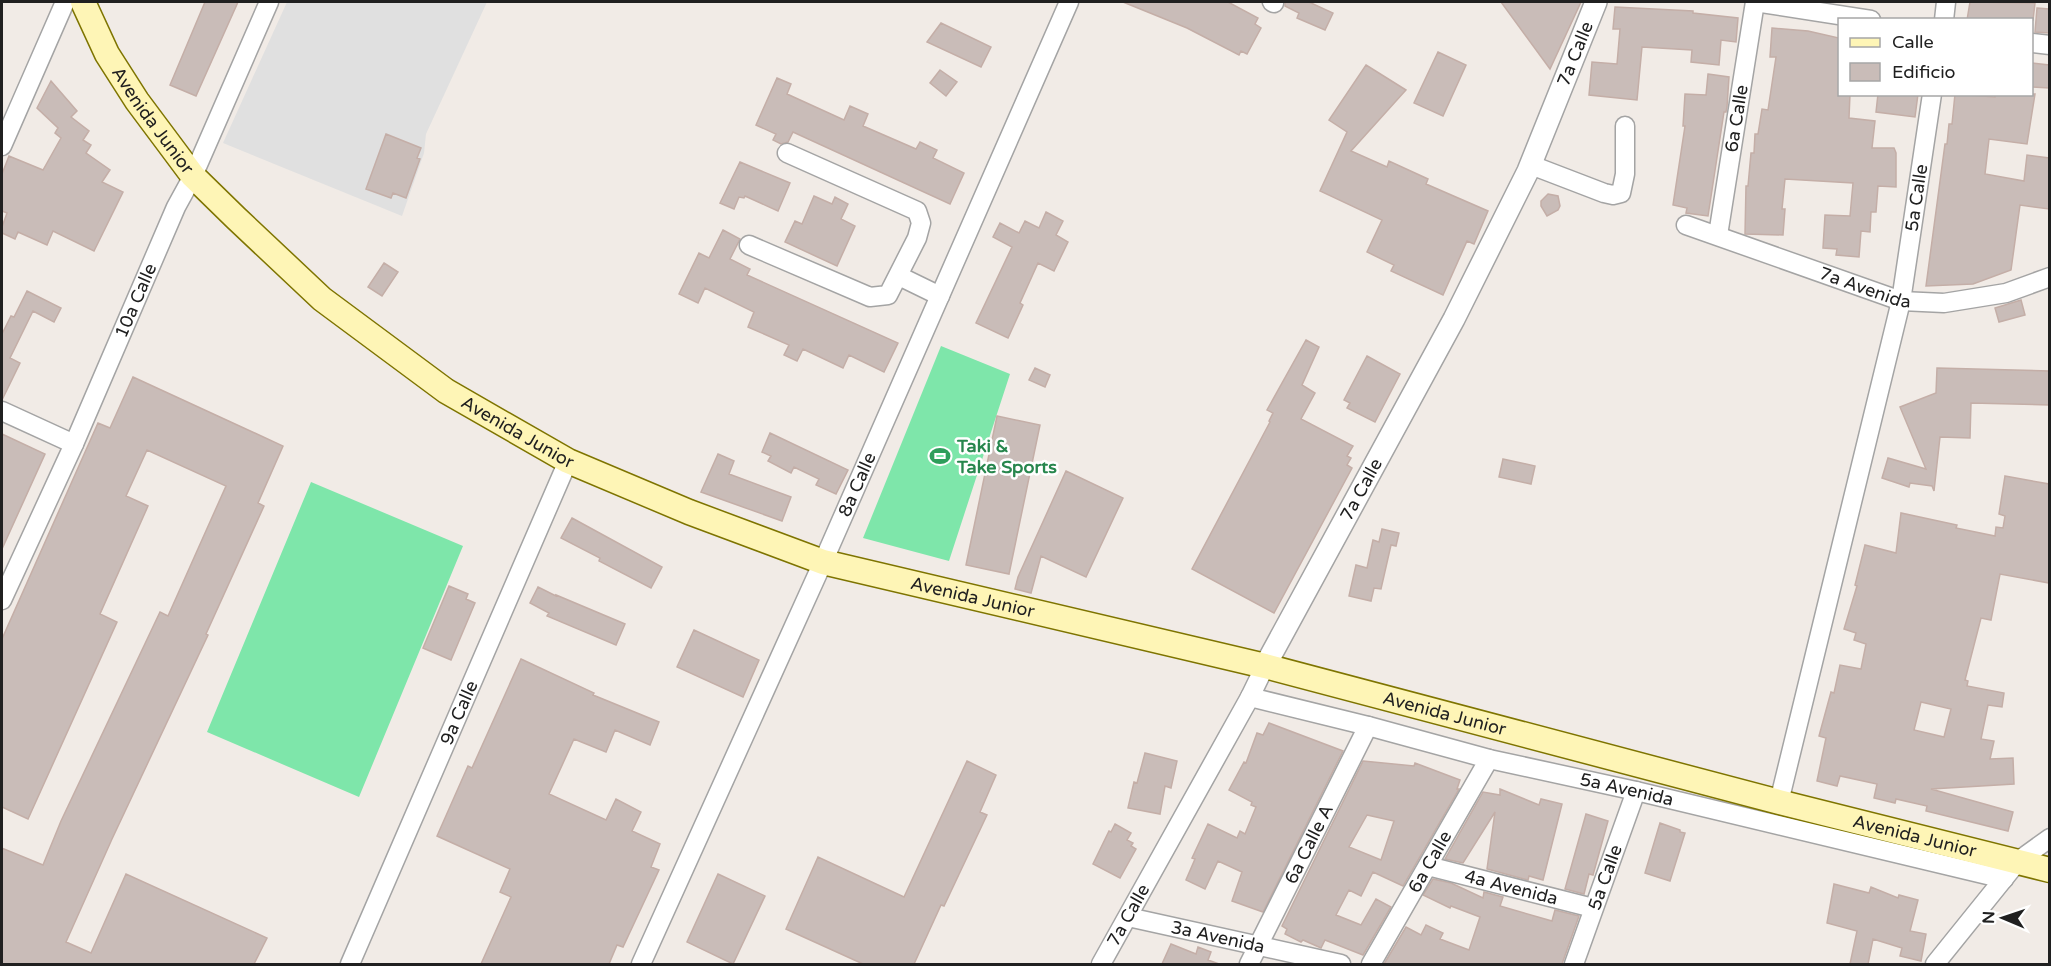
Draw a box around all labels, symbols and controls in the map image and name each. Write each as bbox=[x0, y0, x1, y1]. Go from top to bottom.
street label: 7a Calle bbox=[1552, 18, 1598, 89]
legend bbox=[1838, 18, 2033, 96]
text: Calle bbox=[1892, 31, 1934, 53]
text: Edificio bbox=[1892, 61, 1956, 83]
street label: Avenida Junior bbox=[107, 63, 199, 178]
street label: 6a Calle bbox=[1720, 83, 1753, 154]
street label: 5a Calle bbox=[1901, 163, 1932, 233]
street label: 10a Calle bbox=[110, 260, 162, 341]
street label: 7a Avenida bbox=[1816, 262, 1911, 312]
street label: Avenida Junior bbox=[457, 391, 577, 473]
place label: Taki & Take Sports bbox=[956, 435, 1057, 478]
sports icon: Taki & Take Sports bbox=[928, 444, 952, 468]
street label: 8a Calle bbox=[833, 449, 881, 520]
street label: 7a Calle bbox=[1335, 454, 1387, 525]
street label: Avenida Junior bbox=[908, 572, 1037, 622]
street label: 9a Calle bbox=[435, 677, 483, 748]
street label: Avenida Junior bbox=[1380, 687, 1509, 740]
street label: 5a Avenida bbox=[1578, 768, 1676, 811]
street label: 6a Calle A bbox=[1280, 801, 1338, 888]
street label: Avenida Junior bbox=[1851, 810, 1979, 862]
street label: 6a Calle bbox=[1403, 827, 1456, 897]
street label: 5a Calle bbox=[1583, 842, 1627, 913]
street label: 4a Avenida bbox=[1462, 865, 1560, 910]
street label: 7a Calle bbox=[1102, 880, 1154, 950]
north arrow bbox=[1973, 888, 2033, 948]
text: N bbox=[1979, 911, 1999, 924]
street label: 3a Avenida bbox=[1169, 916, 1267, 958]

